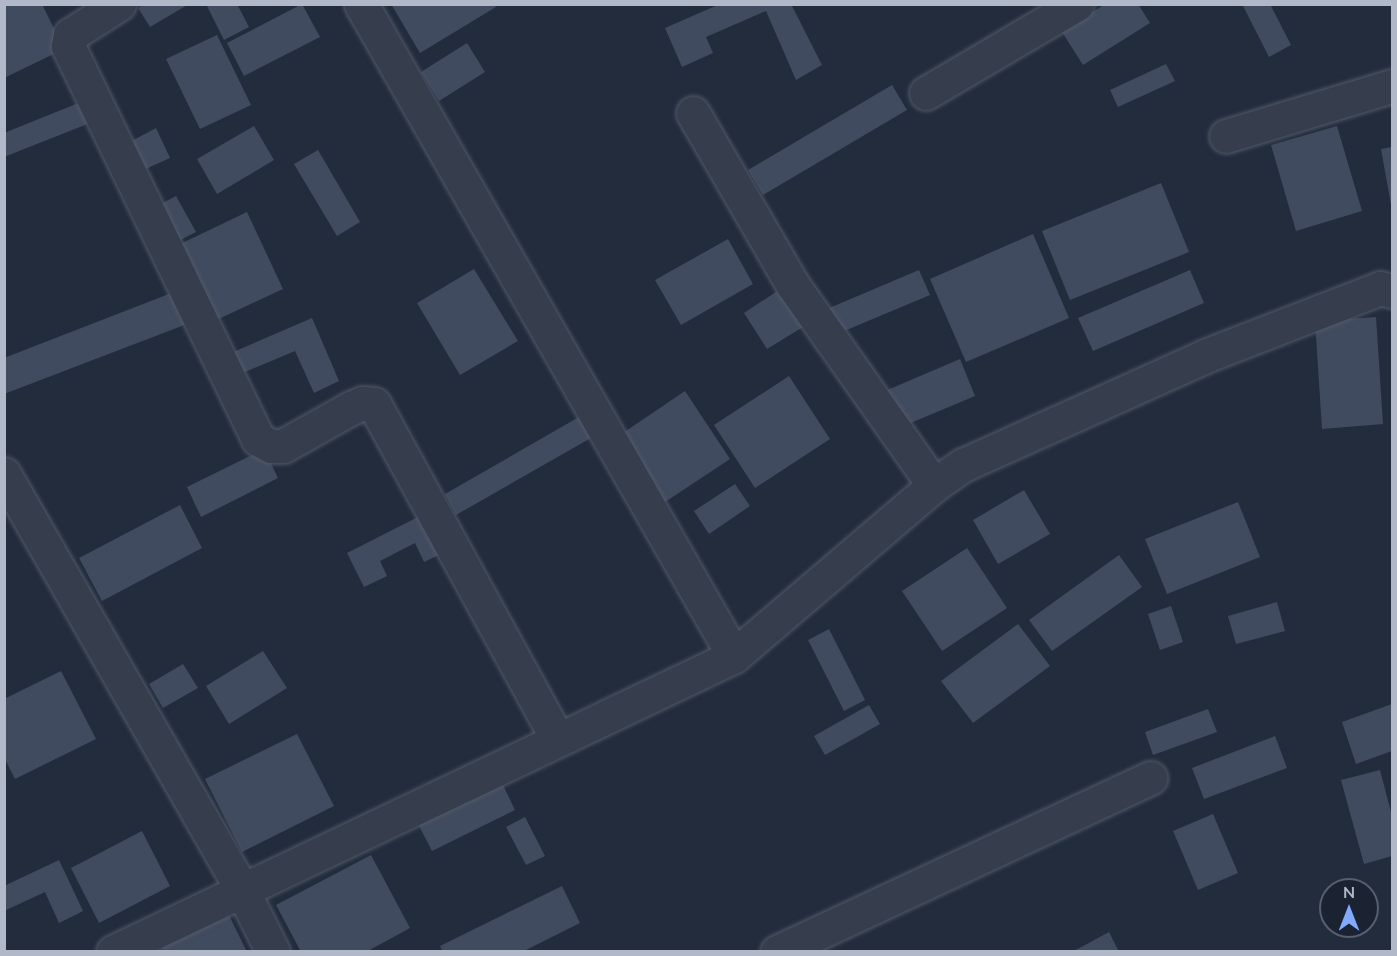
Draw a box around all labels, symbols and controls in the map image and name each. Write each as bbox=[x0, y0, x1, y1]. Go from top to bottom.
north arrow bbox=[1319, 878, 1379, 938]
text: N bbox=[1343, 882, 1355, 902]

